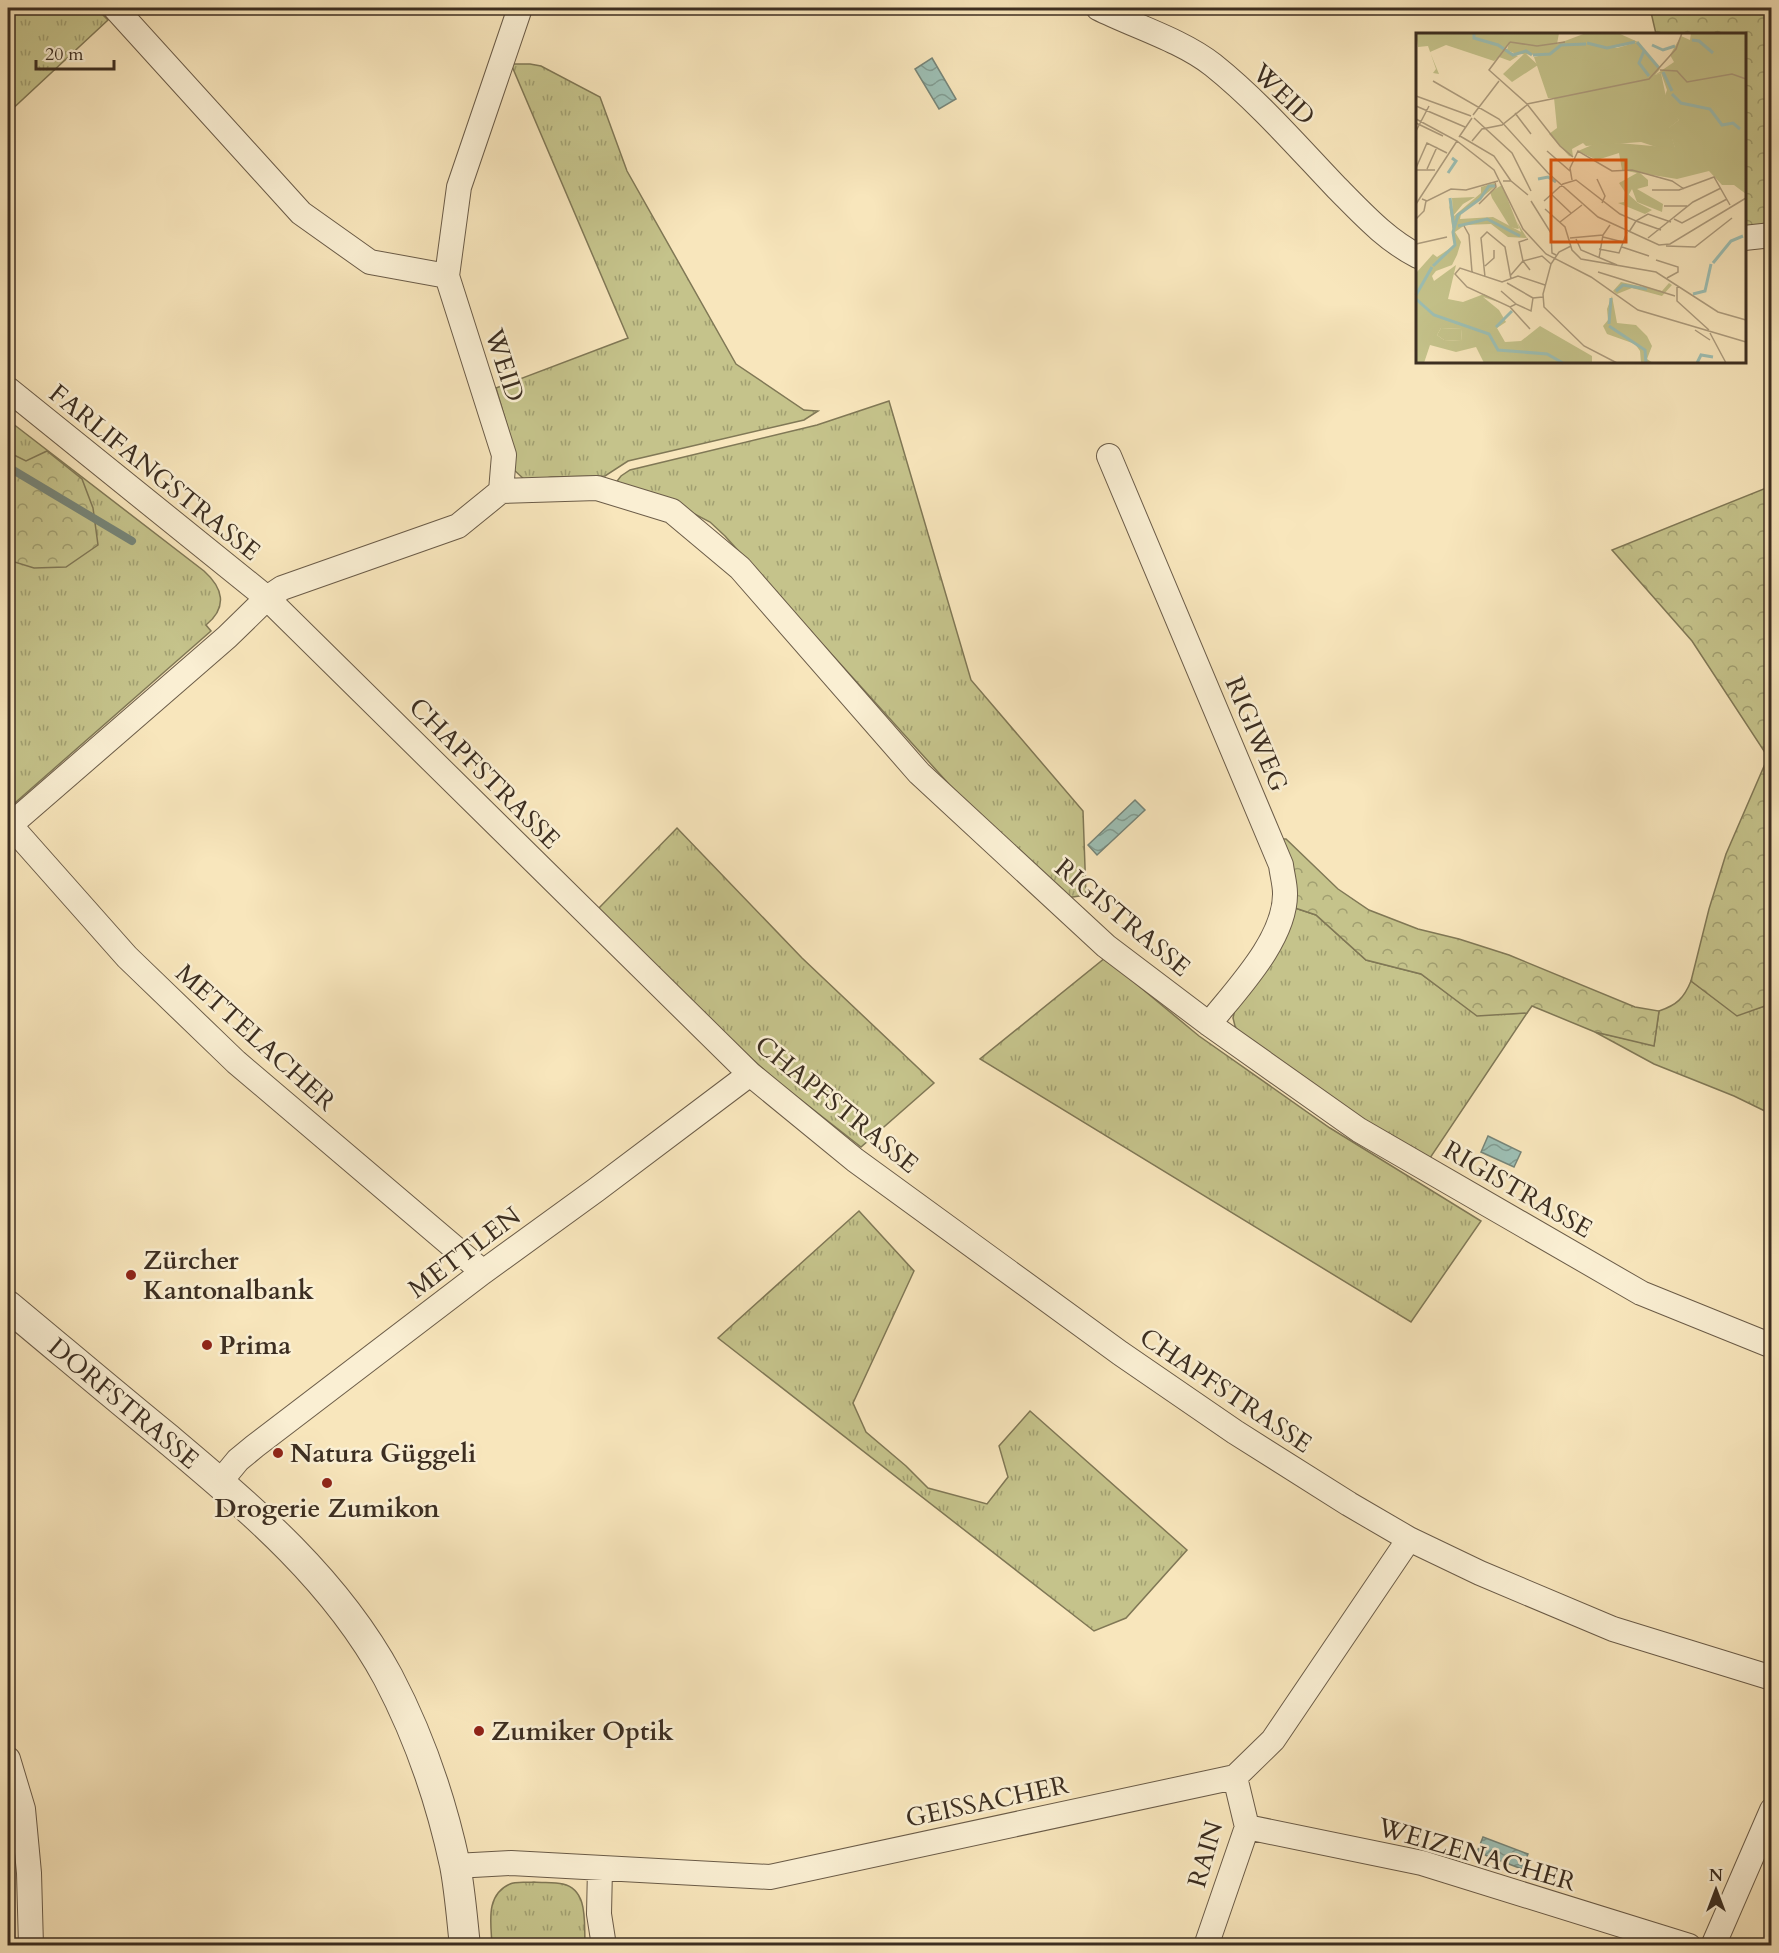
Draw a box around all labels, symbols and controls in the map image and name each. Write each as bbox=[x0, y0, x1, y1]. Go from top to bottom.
scale bar bbox=[36, 33, 114, 71]
inset map bbox=[1416, 33, 1746, 363]
text: 20 m bbox=[45, 42, 84, 67]
street label: WEID bbox=[1244, 55, 1323, 133]
street label: WEID bbox=[476, 323, 533, 406]
street label: FARLIFANGSTRASSE bbox=[42, 376, 268, 569]
street label: RIGIWEG bbox=[1217, 671, 1296, 797]
street label: CHAPFSTRASSE bbox=[401, 690, 568, 857]
street label: RIGISTRASSE bbox=[1047, 850, 1198, 984]
street label: METTELACHER bbox=[168, 956, 343, 1119]
street label: CHAPFSTRASSE bbox=[748, 1028, 926, 1181]
street label: RIGISTRASSE bbox=[1437, 1133, 1599, 1246]
street label: METTLEN bbox=[401, 1199, 528, 1306]
place label: Zürcher Kantonalbank bbox=[143, 1243, 315, 1308]
marker: Zürcher Kantonalbank bbox=[124, 1268, 138, 1282]
street label: CHAPFSTRASSE bbox=[1133, 1320, 1319, 1461]
place label: Prima bbox=[219, 1328, 291, 1363]
street label: DORFSTRASSE bbox=[41, 1330, 207, 1477]
marker: Prima bbox=[200, 1338, 214, 1352]
place label: Natura Güggeli bbox=[290, 1436, 476, 1471]
marker: Natura Güggeli bbox=[271, 1446, 285, 1460]
marker: Drogerie Zumikon bbox=[320, 1476, 334, 1490]
place label: Drogerie Zumikon bbox=[214, 1491, 440, 1526]
place label: Zumiker Optik bbox=[491, 1714, 675, 1749]
marker: Zumiker Optik bbox=[472, 1724, 486, 1738]
street label: GEISSACHER bbox=[902, 1767, 1072, 1836]
street label: WEIZENACHER bbox=[1373, 1809, 1580, 1899]
street label: RAIN bbox=[1179, 1817, 1232, 1891]
north arrow bbox=[1686, 1860, 1746, 1920]
text: N bbox=[1709, 1865, 1723, 1887]

